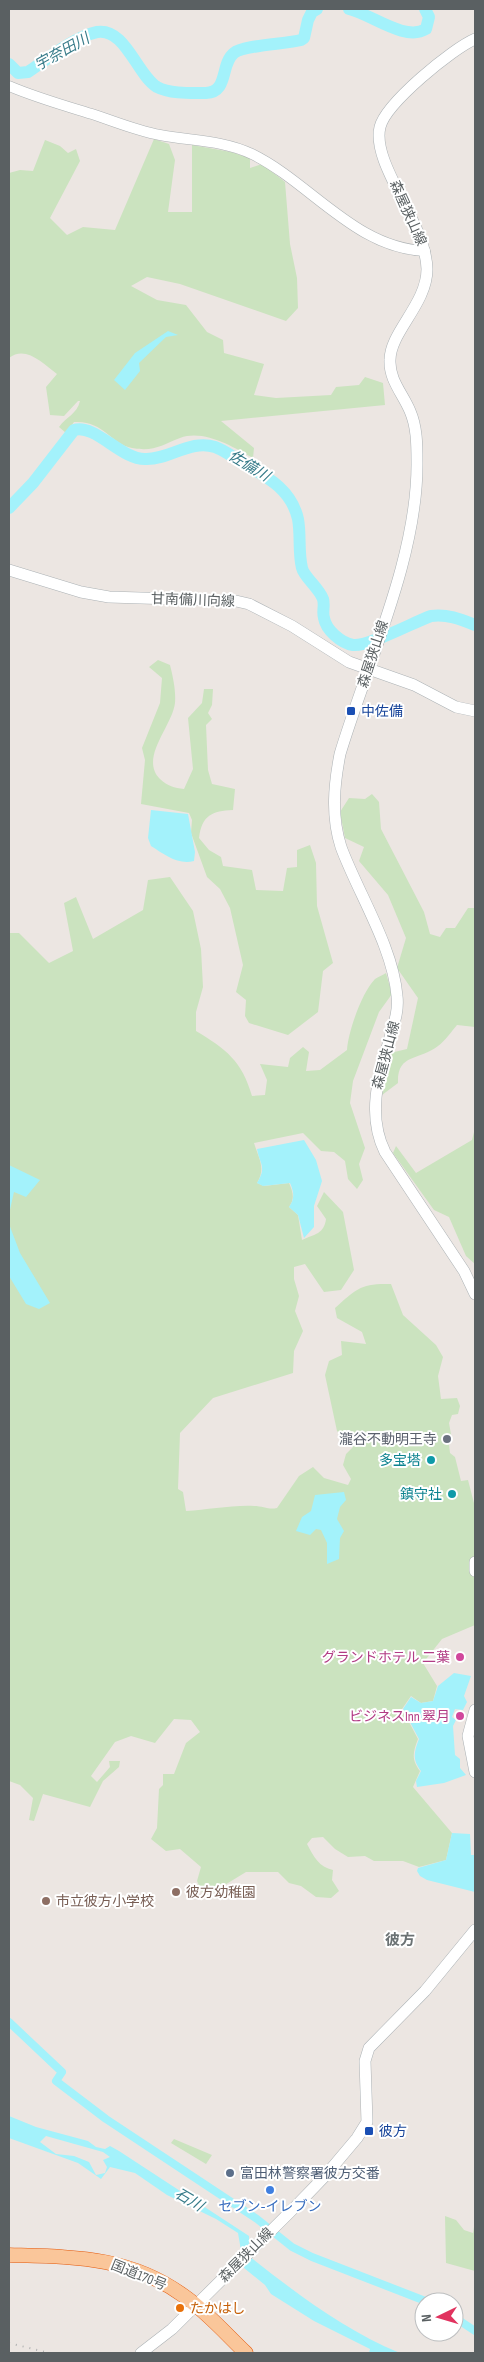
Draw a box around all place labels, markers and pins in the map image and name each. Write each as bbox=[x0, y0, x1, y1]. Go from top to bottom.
place label: 中佐備 bbox=[361, 703, 403, 720]
marker: 中佐備 bbox=[345, 705, 357, 717]
place label: 瀧谷不動明王寺 bbox=[339, 1431, 437, 1448]
marker: 瀧谷不動明王寺 bbox=[441, 1433, 453, 1445]
place label: 多宝塔 bbox=[379, 1452, 421, 1469]
marker: 多宝塔 bbox=[425, 1454, 437, 1466]
place label: 鎮守社 bbox=[400, 1486, 442, 1503]
marker: 鎮守社 bbox=[446, 1488, 458, 1500]
place label: グランドホテル 二葉 bbox=[322, 1649, 450, 1666]
marker: グランドホテル 二葉 bbox=[454, 1651, 466, 1663]
place label: ビジネスInn 翠月 bbox=[349, 1708, 450, 1725]
marker: ビジネスInn 翠月 bbox=[454, 1710, 466, 1722]
place label: 彼方幼稚園 bbox=[186, 1884, 256, 1901]
marker: 彼方幼稚園 bbox=[170, 1886, 182, 1898]
place label: 市立彼方小学校 bbox=[56, 1893, 154, 1910]
marker: 市立彼方小学校 bbox=[40, 1895, 52, 1907]
place label: 彼方 bbox=[379, 2123, 407, 2140]
marker: 彼方 bbox=[363, 2125, 375, 2137]
place label: 富田林警察署彼方交番 bbox=[240, 2165, 380, 2182]
marker: 富田林警察署彼方交番 bbox=[224, 2167, 236, 2179]
marker: セブン-イレブン bbox=[264, 2184, 276, 2196]
place label: セブン-イレブン bbox=[218, 2198, 322, 2215]
place label: たかはし bbox=[190, 2300, 245, 2317]
marker: たかはし bbox=[174, 2302, 186, 2314]

